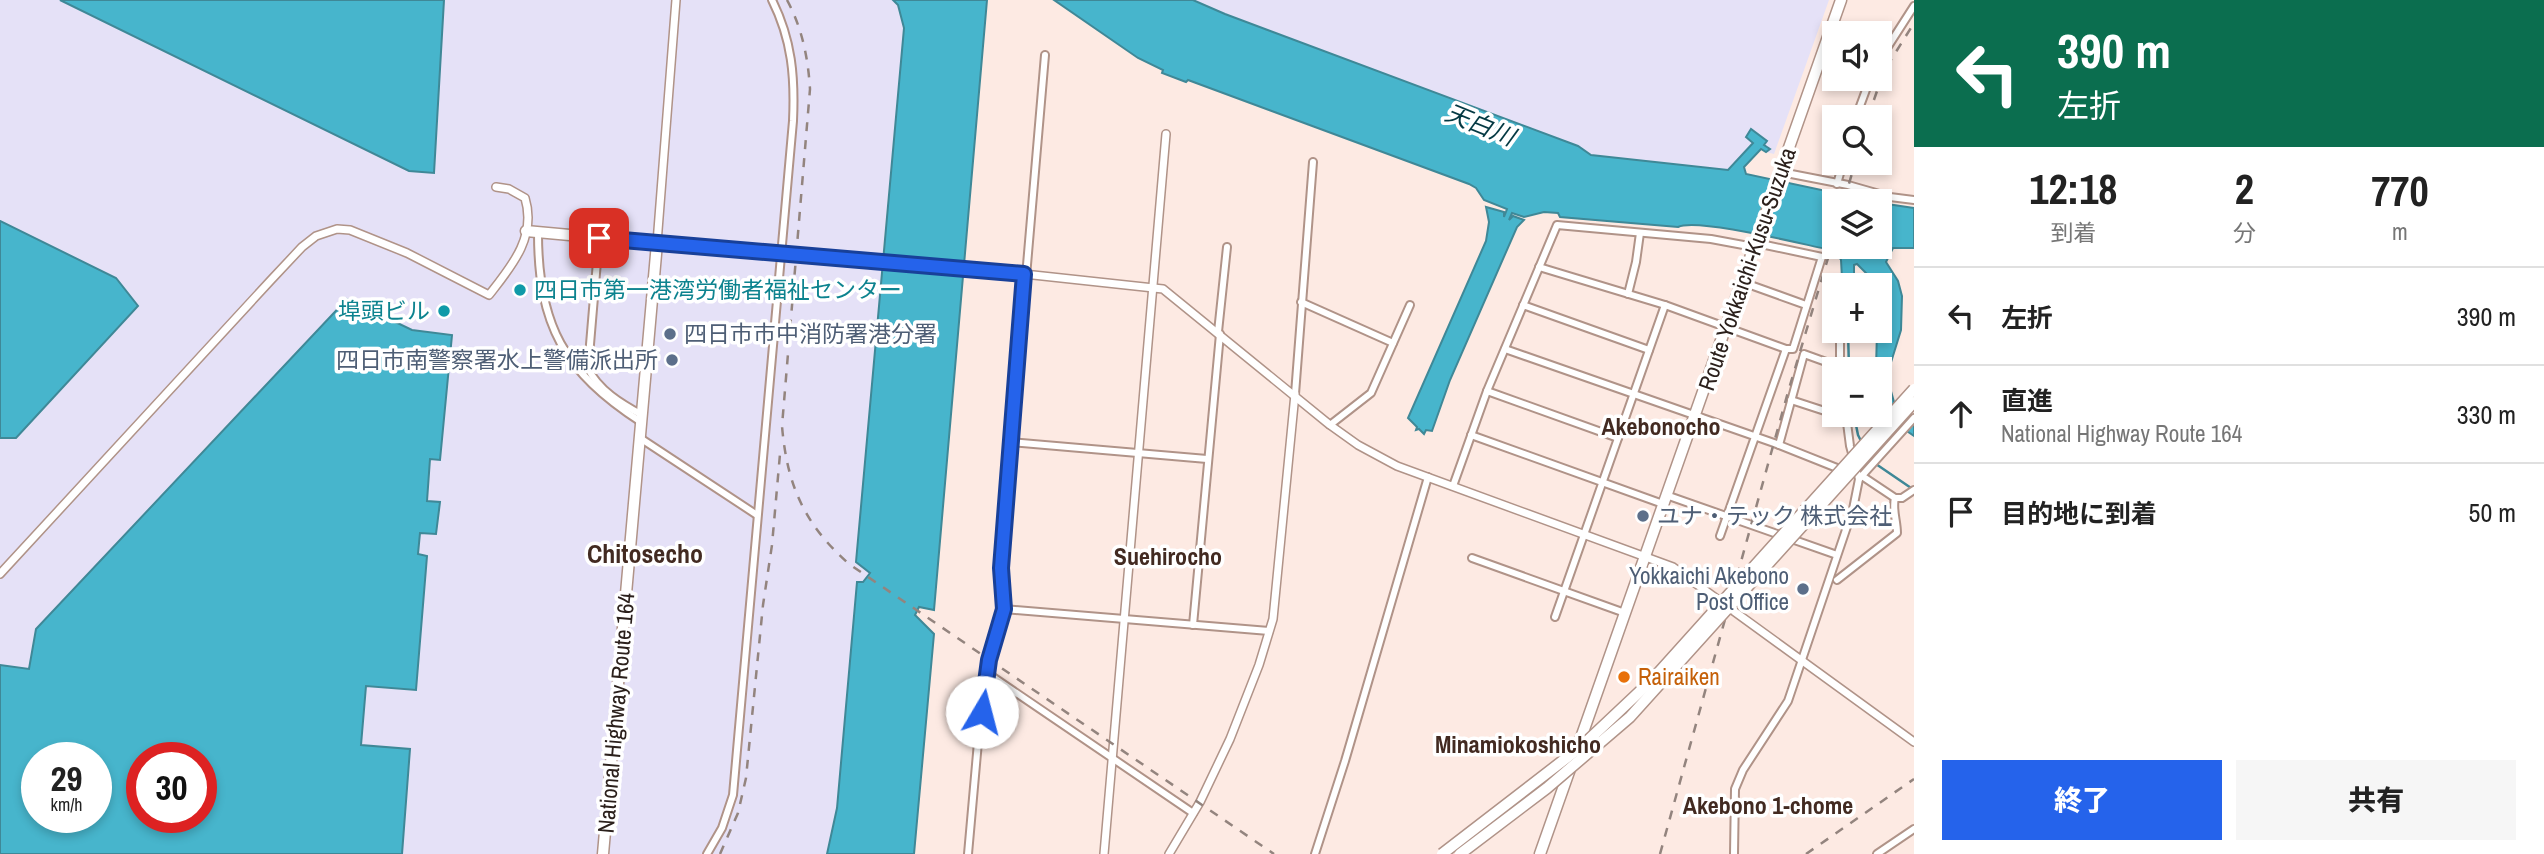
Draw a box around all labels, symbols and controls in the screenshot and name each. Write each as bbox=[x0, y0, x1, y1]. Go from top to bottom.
text: 390 m bbox=[2057, 17, 2171, 83]
map controls bbox=[1822, 21, 1892, 427]
button: sound bbox=[1822, 21, 1892, 91]
icon: left bbox=[1942, 28, 2033, 119]
text: 左折 bbox=[2057, 84, 2121, 127]
water label: 天白川 bbox=[1441, 96, 1523, 154]
button: search bbox=[1822, 105, 1892, 175]
street label: Route Yokkaichi-Kusu-Suzuka bbox=[1690, 143, 1803, 394]
text: 12:18 bbox=[2029, 161, 2117, 217]
text: 2 bbox=[2235, 161, 2254, 217]
text: 770 bbox=[2371, 163, 2429, 219]
button: layers bbox=[1822, 189, 1892, 259]
pin bbox=[569, 208, 629, 268]
text: m bbox=[2392, 216, 2408, 247]
text: 到着 bbox=[2050, 217, 2096, 248]
text: 分 bbox=[2233, 217, 2256, 248]
icon: arrive bbox=[580, 219, 618, 257]
button: + bbox=[1822, 273, 1892, 343]
place label: 四日市第一港湾労働者福祉センター bbox=[534, 274, 902, 305]
marker: 四日市第一港湾労働者福祉センター bbox=[512, 282, 528, 298]
place label: 埠頭ビル bbox=[338, 295, 430, 326]
icon: left bbox=[1942, 297, 1980, 335]
text: 390 m bbox=[2457, 299, 2516, 334]
text: 左折 bbox=[2001, 300, 2053, 335]
marker: 埠頭ビル bbox=[436, 303, 452, 319]
place label: 四日市市中消防署港分署 bbox=[684, 318, 937, 349]
marker: 四日市市中消防署港分署 bbox=[662, 326, 678, 342]
place label: 四日市南警察署水上警備派出所 bbox=[336, 344, 658, 375]
marker: 四日市南警察署水上警備派出所 bbox=[664, 352, 680, 368]
button: − bbox=[1822, 357, 1892, 427]
text: 直進 bbox=[2001, 383, 2053, 418]
icon: ahead bbox=[1942, 395, 1980, 433]
text: 330 m bbox=[2457, 397, 2516, 432]
district label: Akebonocho bbox=[1601, 410, 1721, 442]
text: National Highway Route 164 bbox=[2001, 418, 2242, 449]
icon: arrive bbox=[1942, 493, 1980, 531]
text: 50 m bbox=[2469, 495, 2516, 530]
text: 目的地に到着 bbox=[2001, 496, 2157, 531]
place label: ユナ・テック 株式会社 bbox=[1657, 500, 1892, 531]
marker: ユナ・テック 株式会社 bbox=[1635, 508, 1651, 524]
district label: Chitosecho bbox=[587, 536, 703, 571]
district label: Suehirocho bbox=[1114, 540, 1222, 572]
place label: Yokkaichi Akebono Post Office bbox=[1629, 560, 1789, 617]
marker: Yokkaichi Akebono Post Office bbox=[1795, 581, 1811, 597]
street label: National Highway Route 164 bbox=[590, 591, 641, 834]
place label: Rairaiken bbox=[1638, 661, 1720, 692]
marker: Rairaiken bbox=[1616, 669, 1632, 685]
position arrow bbox=[945, 675, 1019, 749]
district label: Minamiokoshicho bbox=[1435, 728, 1601, 760]
speed limit sign: 30 bbox=[126, 742, 217, 833]
text: 29 bbox=[51, 755, 82, 802]
button: 終了 bbox=[1942, 760, 2222, 840]
button: 共有 bbox=[2236, 760, 2516, 840]
district label: Akebono 1-chome bbox=[1683, 789, 1853, 821]
text: km/h bbox=[51, 792, 83, 817]

